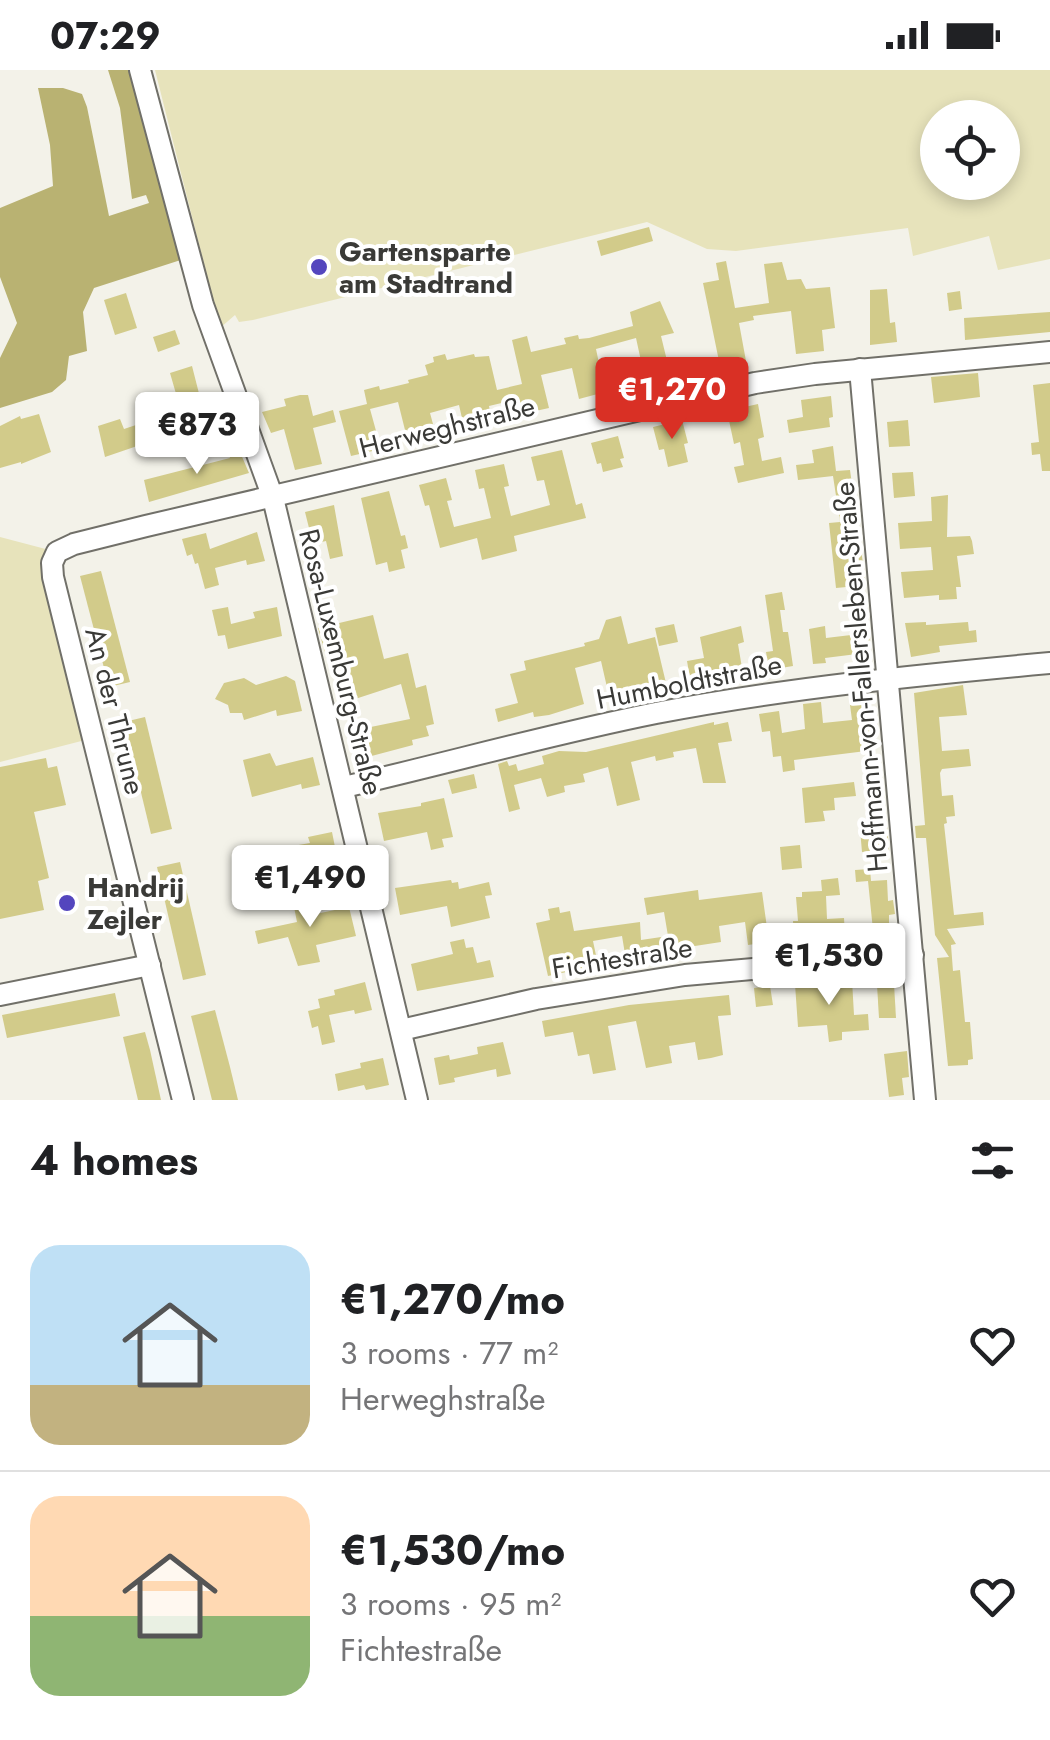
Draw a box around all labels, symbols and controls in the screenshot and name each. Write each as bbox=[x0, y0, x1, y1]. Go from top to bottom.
text: 07:29 bbox=[50, 8, 161, 63]
map controls bbox=[920, 100, 1020, 200]
button: locate bbox=[920, 100, 1020, 200]
place label: Gartensparte am Stadtrand bbox=[339, 231, 513, 304]
marker: Gartensparte am Stadtrand bbox=[308, 256, 330, 278]
pin: €1,270 bbox=[591, 357, 753, 442]
text: €1,270 bbox=[617, 366, 727, 412]
street label: Herweghstraße bbox=[355, 385, 539, 469]
pin: €873 bbox=[138, 392, 256, 477]
text: €873 bbox=[157, 401, 237, 447]
street label: Hoffmann-von-Fallersleben-Straße bbox=[824, 480, 898, 874]
street label: Rosa-Luxemburg-Straße bbox=[288, 525, 394, 799]
street label: An der Thrune bbox=[74, 623, 156, 799]
street label: Humboldtstraße bbox=[593, 644, 785, 720]
pin: €1,490 bbox=[229, 845, 391, 930]
text: €1,490 bbox=[254, 854, 366, 900]
place label: Handrij Zejler bbox=[87, 867, 184, 940]
marker: Handrij Zejler bbox=[56, 892, 78, 914]
pin: €1,530 bbox=[748, 923, 910, 1008]
street label: Fichtestraße bbox=[549, 927, 695, 989]
text: €1,530 bbox=[774, 932, 884, 978]
text: 4 homes bbox=[30, 1130, 198, 1191]
icon: filters bbox=[965, 1133, 1020, 1188]
text: €1,270/mo bbox=[340, 1269, 565, 1330]
icon: home bbox=[110, 1285, 230, 1405]
icon: heart bbox=[965, 1318, 1020, 1373]
text: 3 rooms · 77 m² bbox=[340, 1330, 558, 1376]
text: Herweghstraße bbox=[340, 1376, 546, 1422]
text: €1,530/mo bbox=[340, 1520, 565, 1581]
icon: home bbox=[110, 1536, 230, 1656]
icon: heart bbox=[965, 1569, 1020, 1624]
text: 3 rooms · 95 m² bbox=[340, 1581, 561, 1627]
text: Fichtestraße bbox=[340, 1627, 502, 1673]

